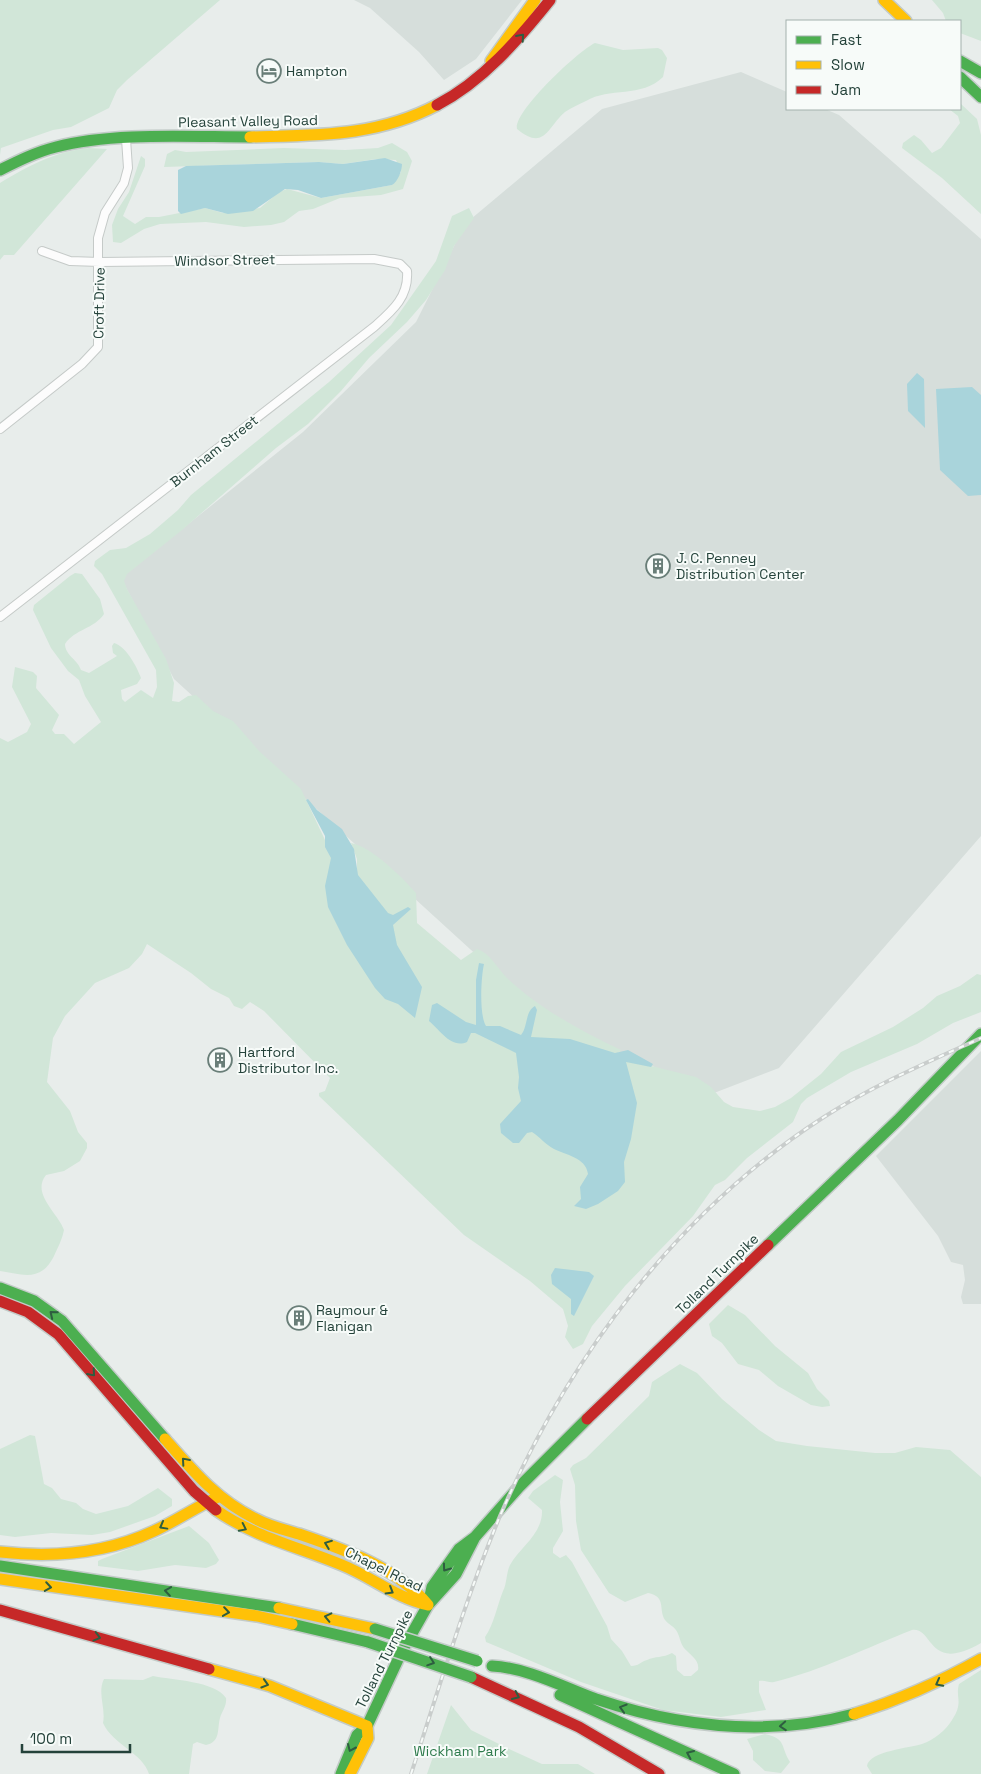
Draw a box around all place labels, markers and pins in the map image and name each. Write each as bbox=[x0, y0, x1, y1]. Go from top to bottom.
hotel icon: Hampton bbox=[256, 58, 282, 84]
place label: Hampton bbox=[286, 62, 347, 80]
place label: J. C. Penney Distribution Center bbox=[676, 549, 805, 583]
building icon: J. C. Penney Distribution Center bbox=[645, 553, 671, 579]
place label: Hartford Distributor Inc. bbox=[238, 1043, 338, 1077]
building icon: Hartford Distributor Inc. bbox=[207, 1047, 233, 1073]
place label: Raymour & Flanigan bbox=[316, 1301, 388, 1335]
building icon: Raymour & Flanigan bbox=[286, 1305, 312, 1331]

